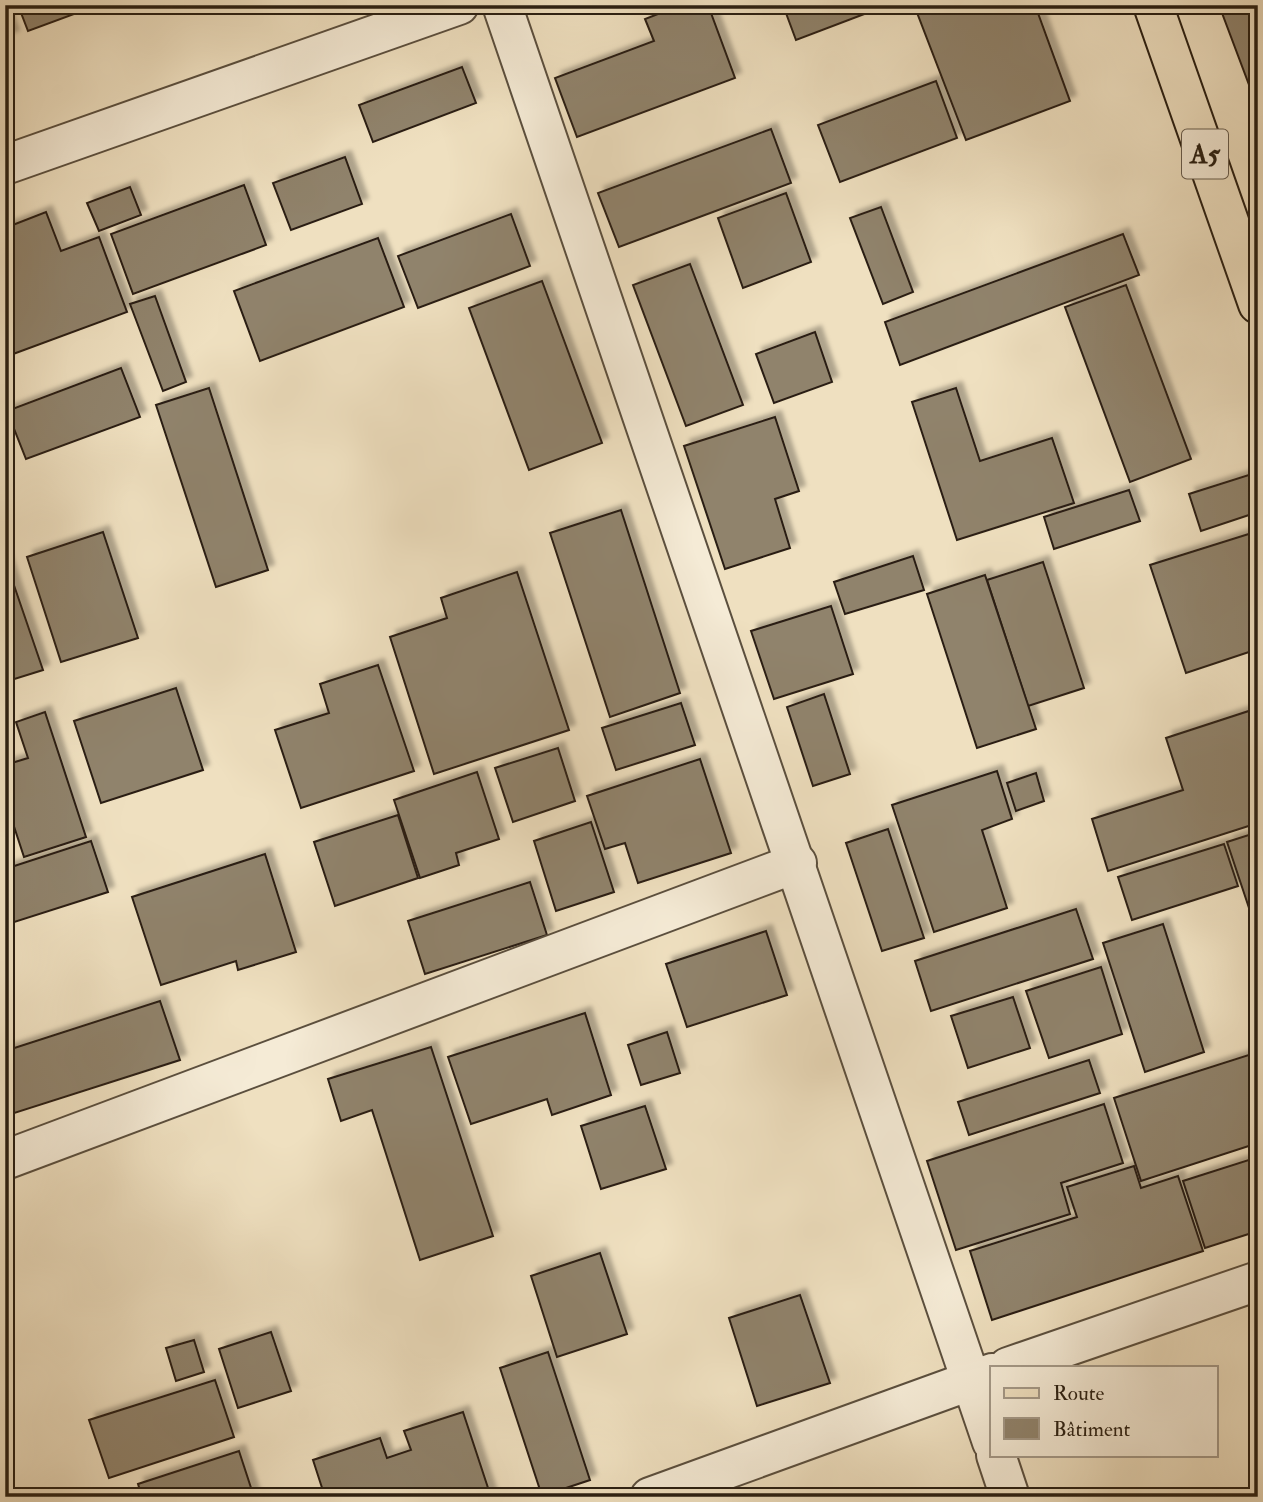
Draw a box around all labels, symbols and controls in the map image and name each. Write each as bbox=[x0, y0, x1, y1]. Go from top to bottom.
road number: A5 bbox=[1182, 130, 1228, 178]
legend bbox=[990, 1366, 1218, 1456]
text: Route bbox=[1053, 1380, 1105, 1407]
text: Bâtiment bbox=[1053, 1416, 1130, 1443]

